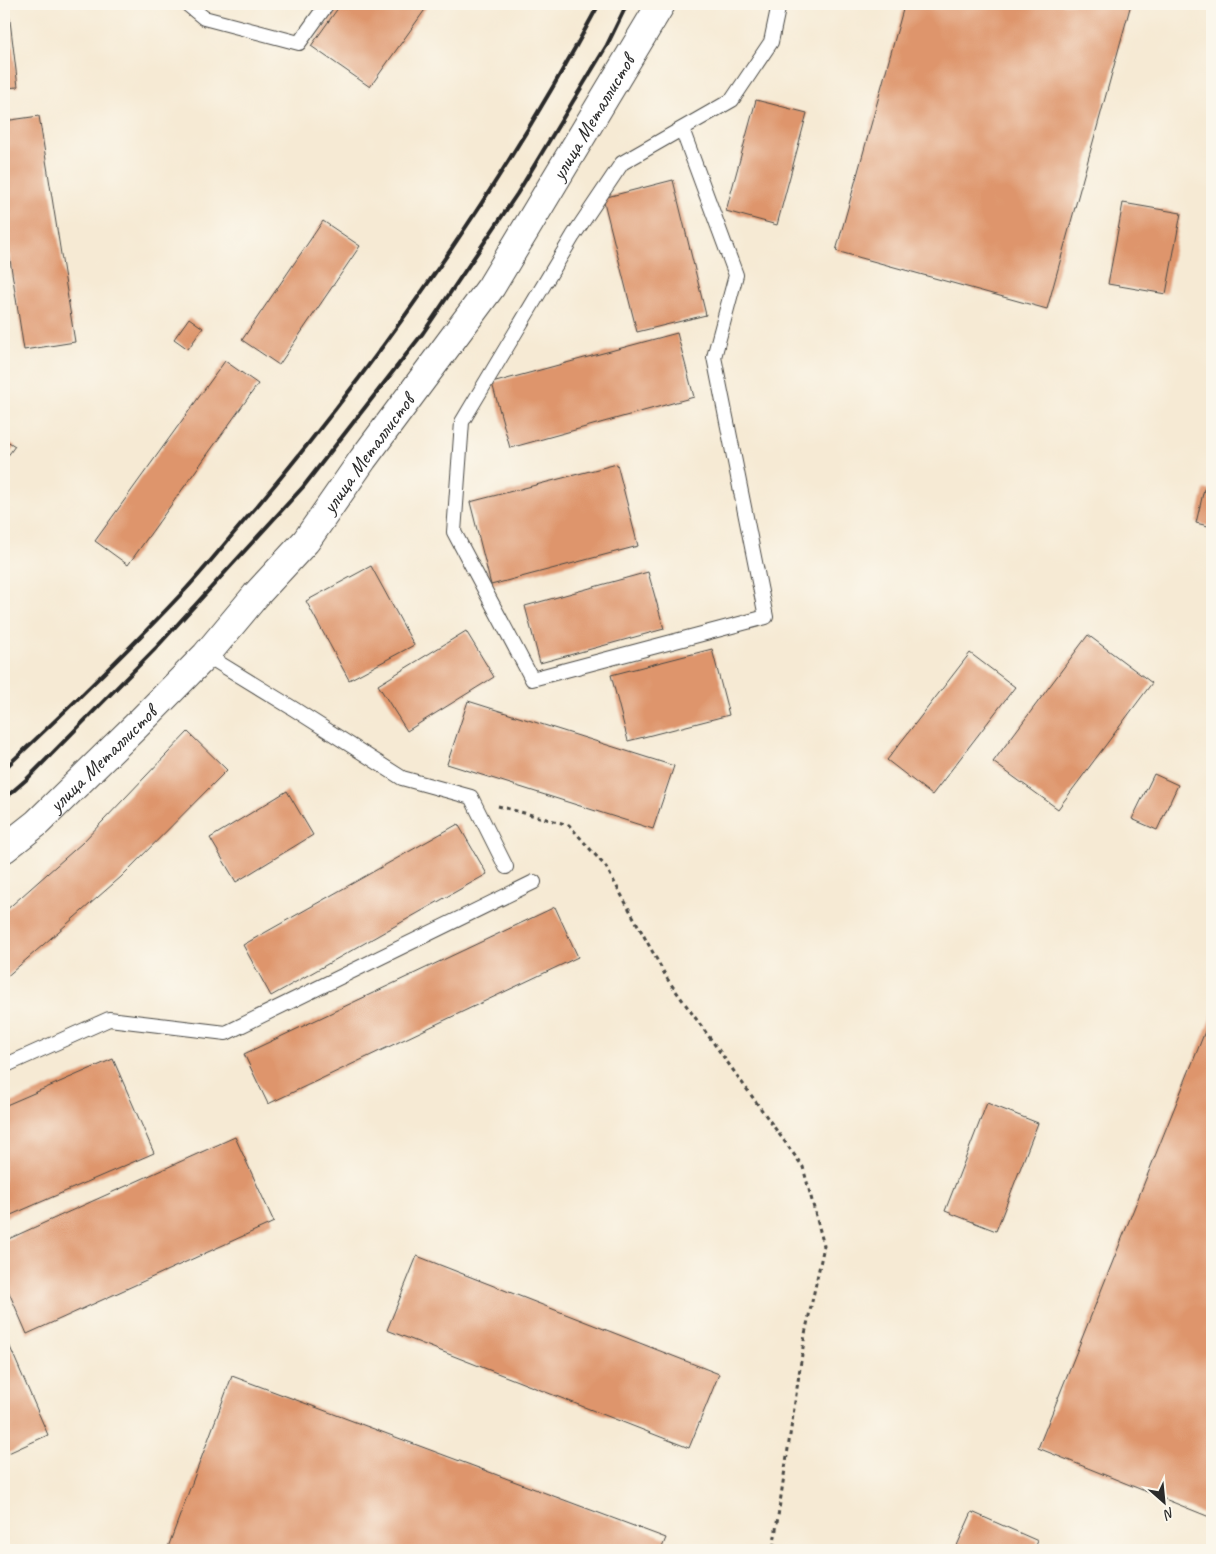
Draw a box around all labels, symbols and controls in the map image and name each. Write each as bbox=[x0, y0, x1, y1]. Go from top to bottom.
street label: улица Металлистов bbox=[544, 47, 642, 186]
street label: улица Металлистов bbox=[315, 386, 422, 520]
street label: улица Металлистов bbox=[42, 697, 165, 819]
north arrow bbox=[1138, 1476, 1188, 1526]
text: N bbox=[1160, 1504, 1177, 1524]

